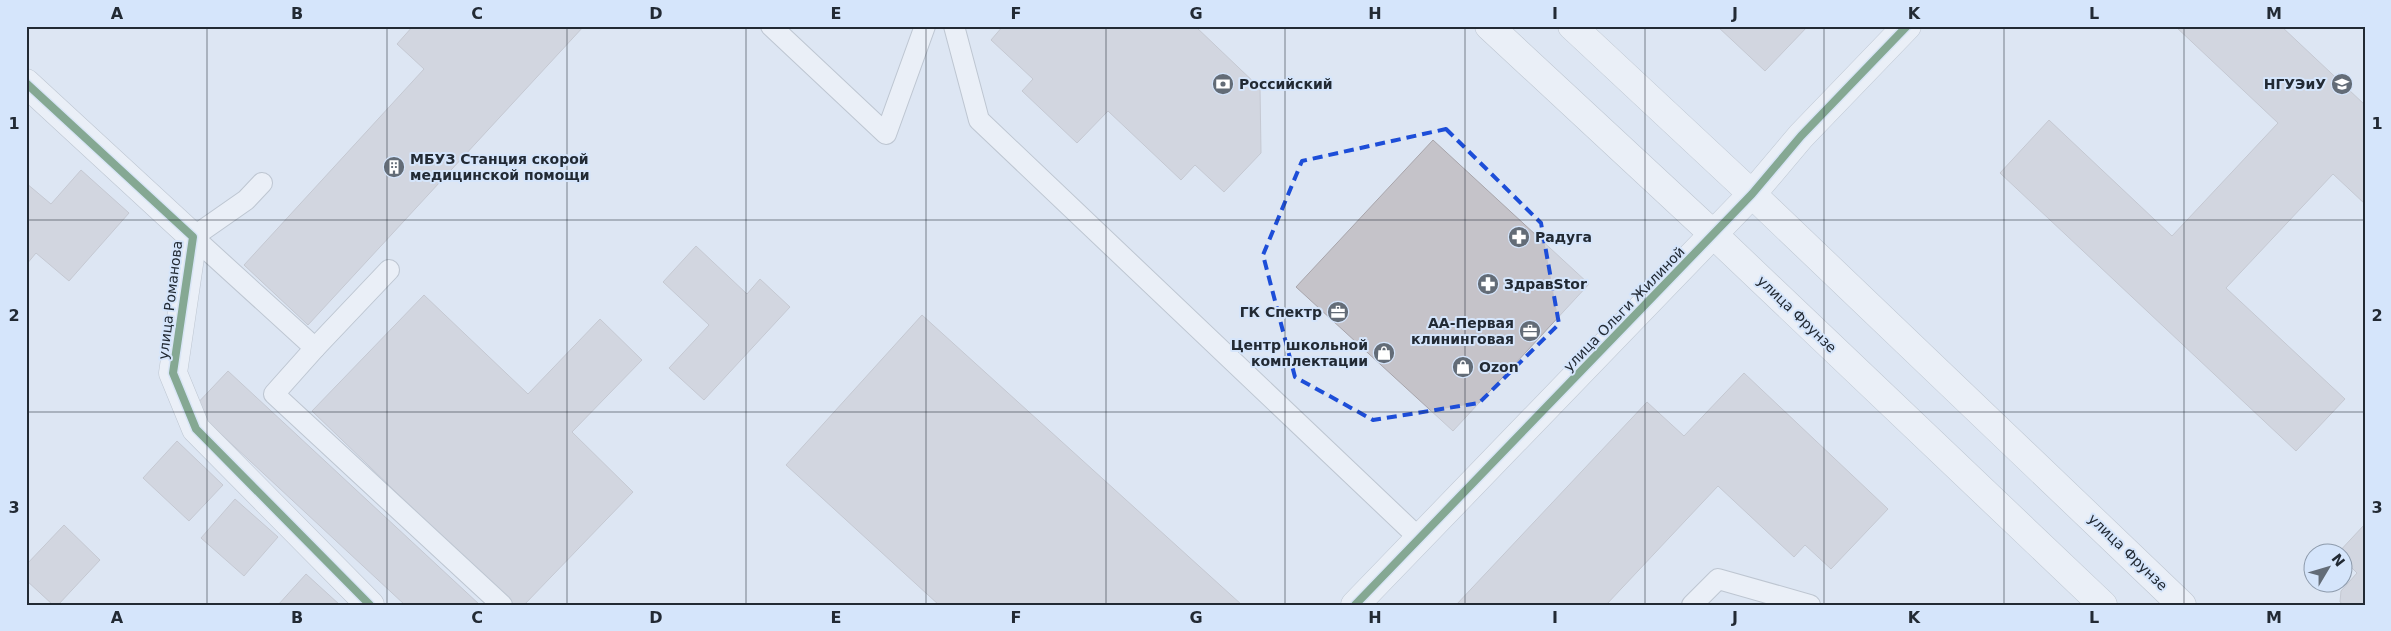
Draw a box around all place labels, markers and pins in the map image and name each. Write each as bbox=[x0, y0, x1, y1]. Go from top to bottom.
bank icon: Российский bbox=[1211, 72, 1235, 96]
school or university icon: НГУЭиУ bbox=[2330, 72, 2354, 96]
place label: Российский bbox=[1239, 76, 1333, 92]
place label: НГУЭиУ bbox=[2264, 76, 2326, 92]
place label: МБУЗ Станция скорой медицинской помощи bbox=[410, 151, 590, 183]
building icon: МБУЗ Станция скорой медицинской помощи bbox=[382, 155, 406, 179]
pharmacy icon: Радуга bbox=[1507, 225, 1531, 249]
place label: Радуга bbox=[1535, 229, 1592, 245]
pharmacy icon: ЗдравStor bbox=[1476, 272, 1500, 296]
place label: ЗдравStor bbox=[1504, 276, 1587, 292]
office icon: ГК Спектр bbox=[1326, 300, 1350, 324]
place label: ГК Спектр bbox=[1240, 304, 1322, 320]
place label: АА-Первая клининговая bbox=[1411, 315, 1514, 347]
office icon: АА-Первая клининговая bbox=[1518, 319, 1542, 343]
place label: Центр школьной комплектации bbox=[1231, 337, 1368, 369]
shop icon: Центр школьной комплектации bbox=[1372, 341, 1396, 365]
shop icon: Ozon bbox=[1451, 355, 1475, 379]
place label: Ozon bbox=[1479, 359, 1519, 375]

